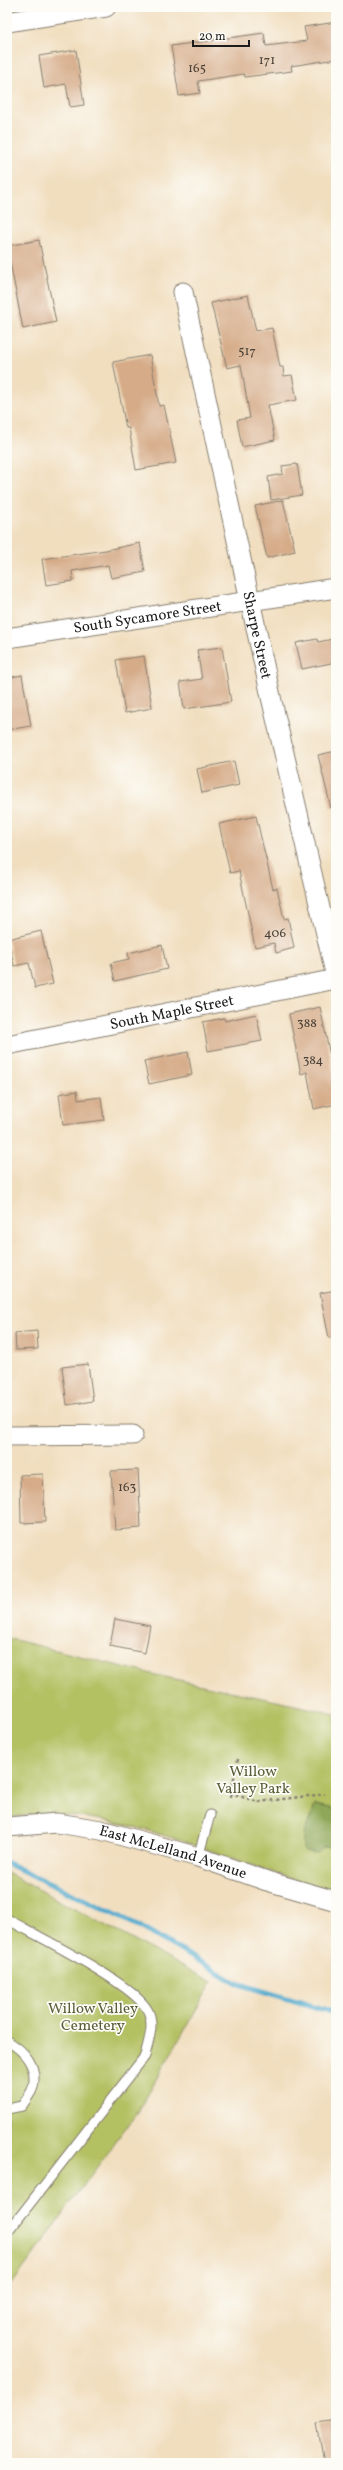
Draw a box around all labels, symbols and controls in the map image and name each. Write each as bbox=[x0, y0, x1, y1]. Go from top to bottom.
scale bar bbox=[193, 22, 249, 48]
text: 20 m bbox=[199, 29, 226, 45]
house number: 171 bbox=[259, 52, 275, 70]
house number: 165 bbox=[188, 60, 206, 78]
house number: 517 bbox=[238, 343, 256, 361]
street label: Sharpe Street bbox=[236, 590, 276, 681]
street label: South Sycamore Street bbox=[72, 597, 223, 640]
house number: 406 bbox=[264, 925, 286, 943]
street label: South Maple Street bbox=[108, 991, 236, 1036]
house number: 388 bbox=[297, 1015, 317, 1033]
house number: 384 bbox=[303, 1052, 324, 1070]
house number: 163 bbox=[118, 1479, 136, 1497]
park label: Willow Valley Park bbox=[216, 1762, 290, 1800]
street label: East McLelland Avenue bbox=[97, 1821, 249, 1885]
park label: Willow Valley Cemetery bbox=[48, 1999, 138, 2037]

